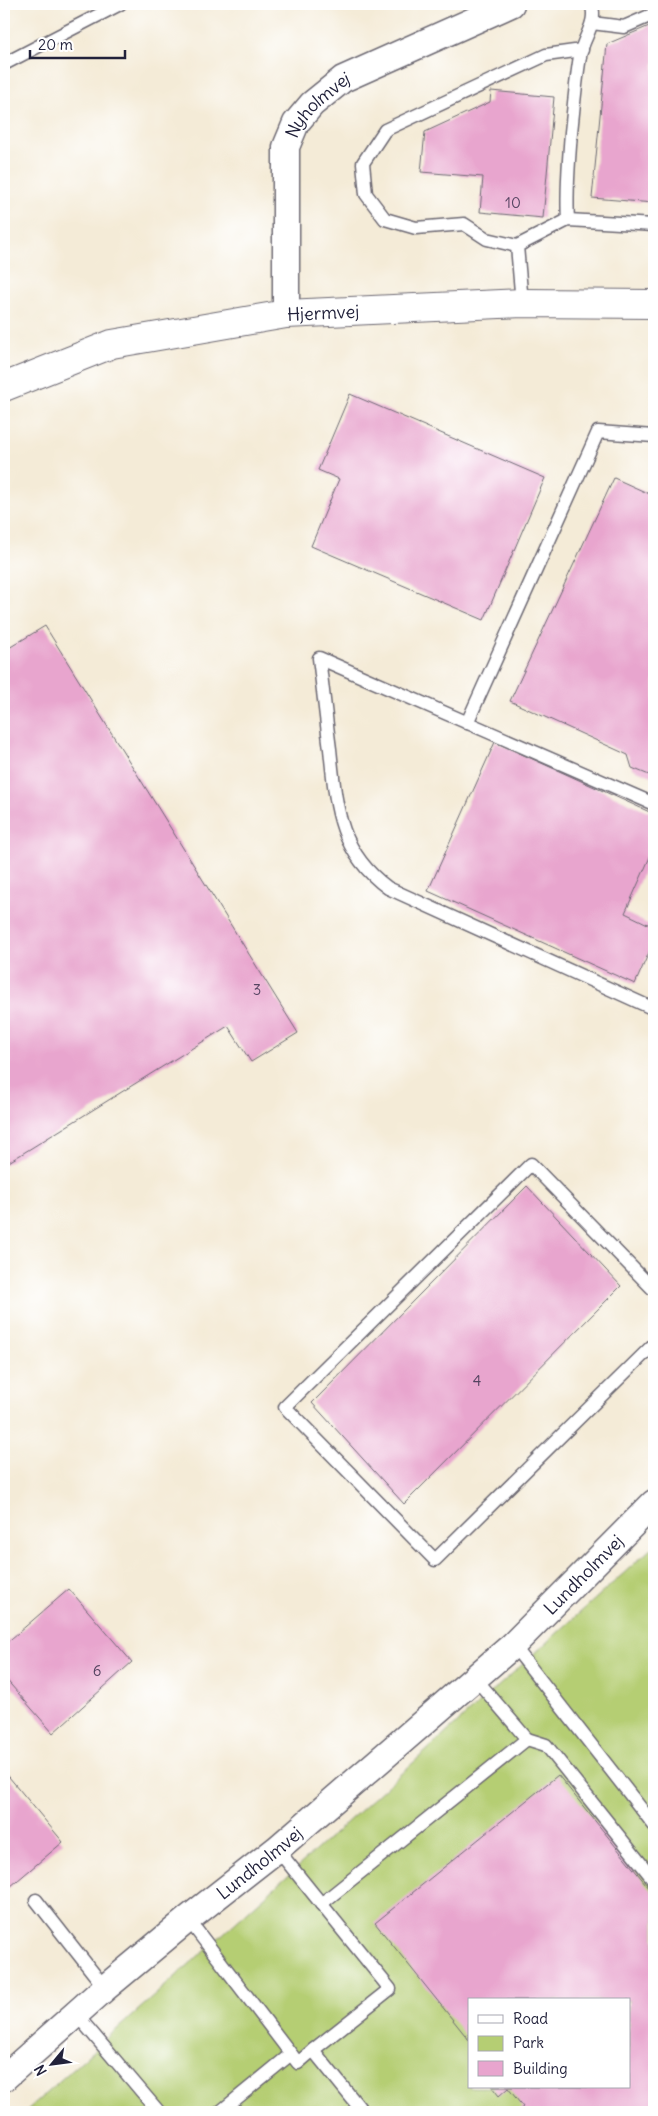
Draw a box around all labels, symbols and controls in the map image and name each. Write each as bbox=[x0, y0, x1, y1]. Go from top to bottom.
scale bar bbox=[30, 28, 125, 60]
text: 20 m bbox=[38, 35, 73, 54]
street label: Nyholmvej bbox=[280, 66, 353, 141]
house number: 10 bbox=[505, 193, 521, 212]
street label: Hjermvej bbox=[287, 299, 360, 325]
house number: 3 bbox=[253, 980, 261, 999]
house number: 4 bbox=[473, 1371, 482, 1390]
street label: Lundholmvej bbox=[538, 1529, 628, 1619]
house number: 6 bbox=[93, 1661, 101, 1680]
street label: Lundholmvej bbox=[211, 1821, 307, 1904]
legend bbox=[468, 1998, 630, 2088]
text: Road bbox=[513, 2009, 548, 2028]
text: Park bbox=[513, 2033, 544, 2052]
north arrow bbox=[28, 2038, 78, 2088]
text: Building bbox=[513, 2059, 568, 2078]
text: N bbox=[30, 2062, 51, 2079]

